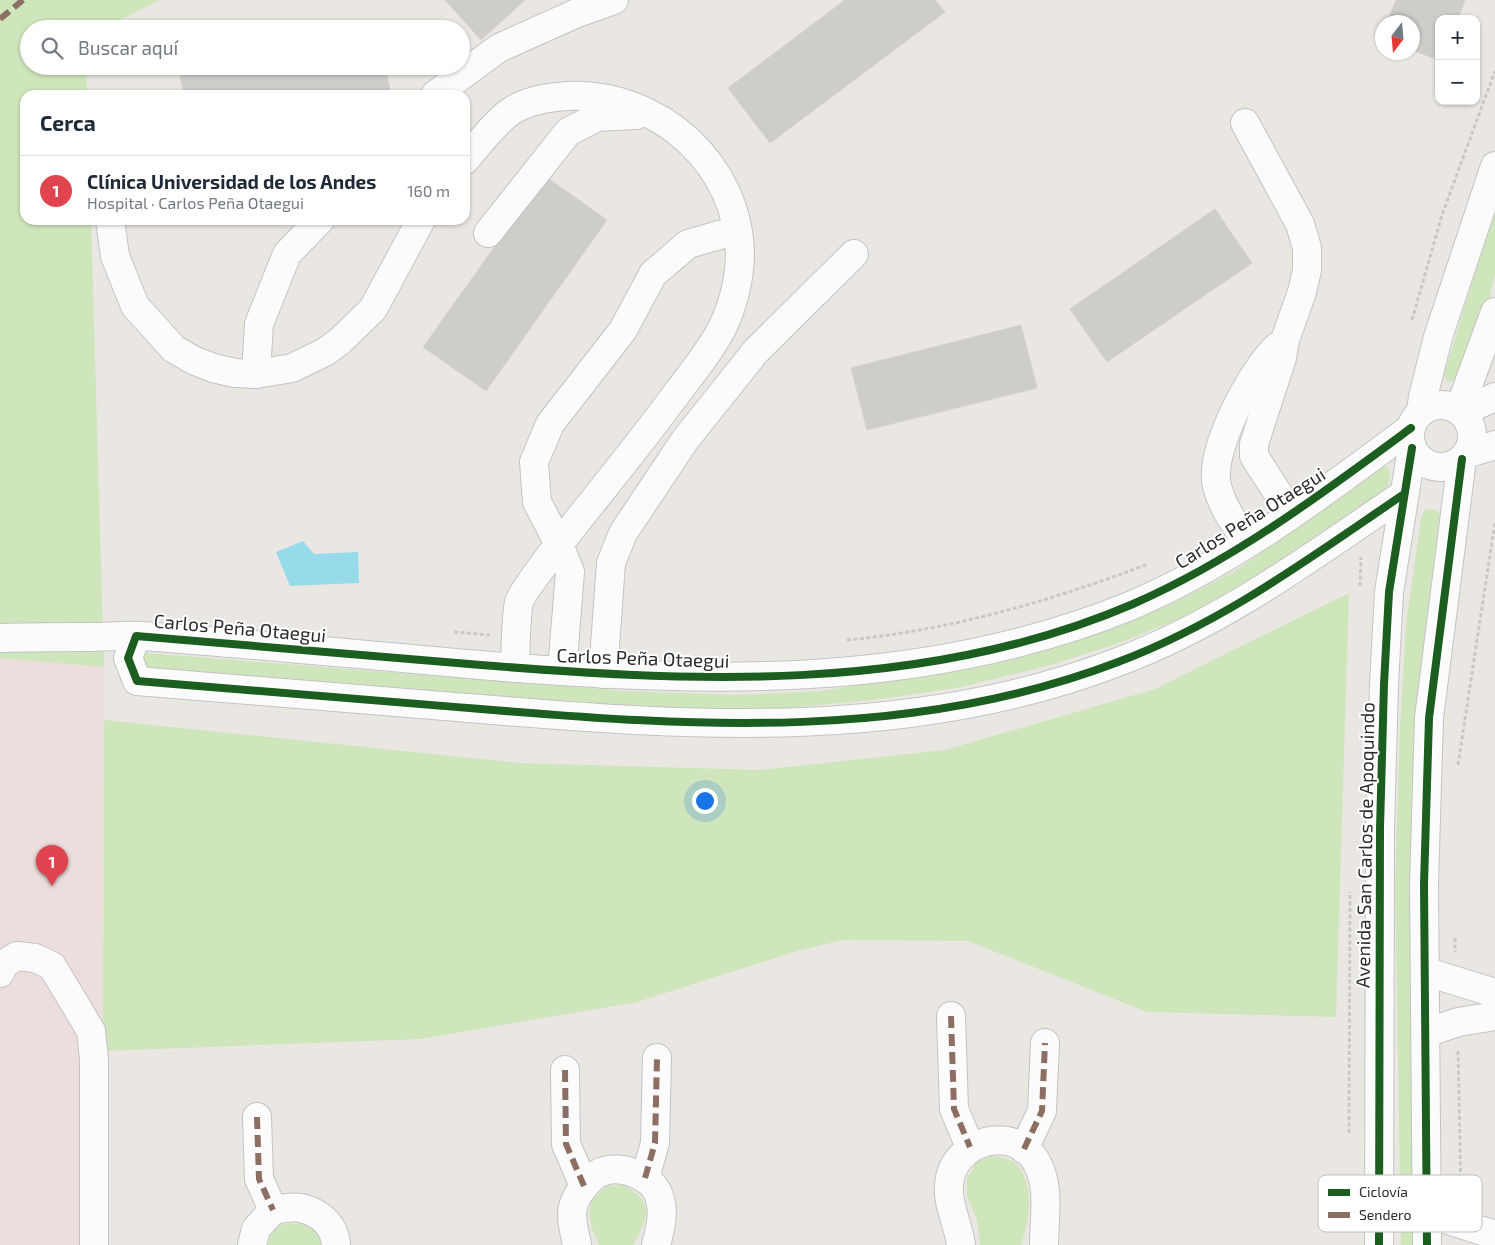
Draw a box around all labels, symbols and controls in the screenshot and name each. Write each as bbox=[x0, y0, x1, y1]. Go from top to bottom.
north arrow bbox=[1375, 15, 1420, 60]
map controls bbox=[1435, 15, 1480, 105]
button: + bbox=[1435, 15, 1480, 60]
search box bbox=[20, 20, 470, 75]
icon: search bbox=[38, 34, 66, 62]
text: Buscar aquí bbox=[78, 36, 178, 59]
button: − bbox=[1435, 60, 1480, 105]
text: Cerca bbox=[40, 110, 96, 135]
text: Clínica Universidad de los Andes bbox=[87, 170, 376, 193]
text: 1 bbox=[53, 181, 59, 200]
text: 160 m bbox=[407, 181, 450, 200]
text: Hospital · Carlos Peña Otaegui bbox=[87, 193, 304, 212]
street label: Carlos Peña Otaegui bbox=[1170, 462, 1329, 573]
street label: Carlos Peña Otaegui bbox=[153, 609, 327, 646]
street label: Carlos Peña Otaegui bbox=[556, 643, 730, 672]
street label: Avenida San Carlos de Apoquindo bbox=[1351, 702, 1378, 988]
your location bbox=[692, 788, 718, 814]
pin: 1 bbox=[36, 845, 68, 886]
legend bbox=[1318, 1175, 1482, 1232]
text: Ciclovía bbox=[1359, 1183, 1408, 1200]
text: Sendero bbox=[1359, 1206, 1411, 1223]

